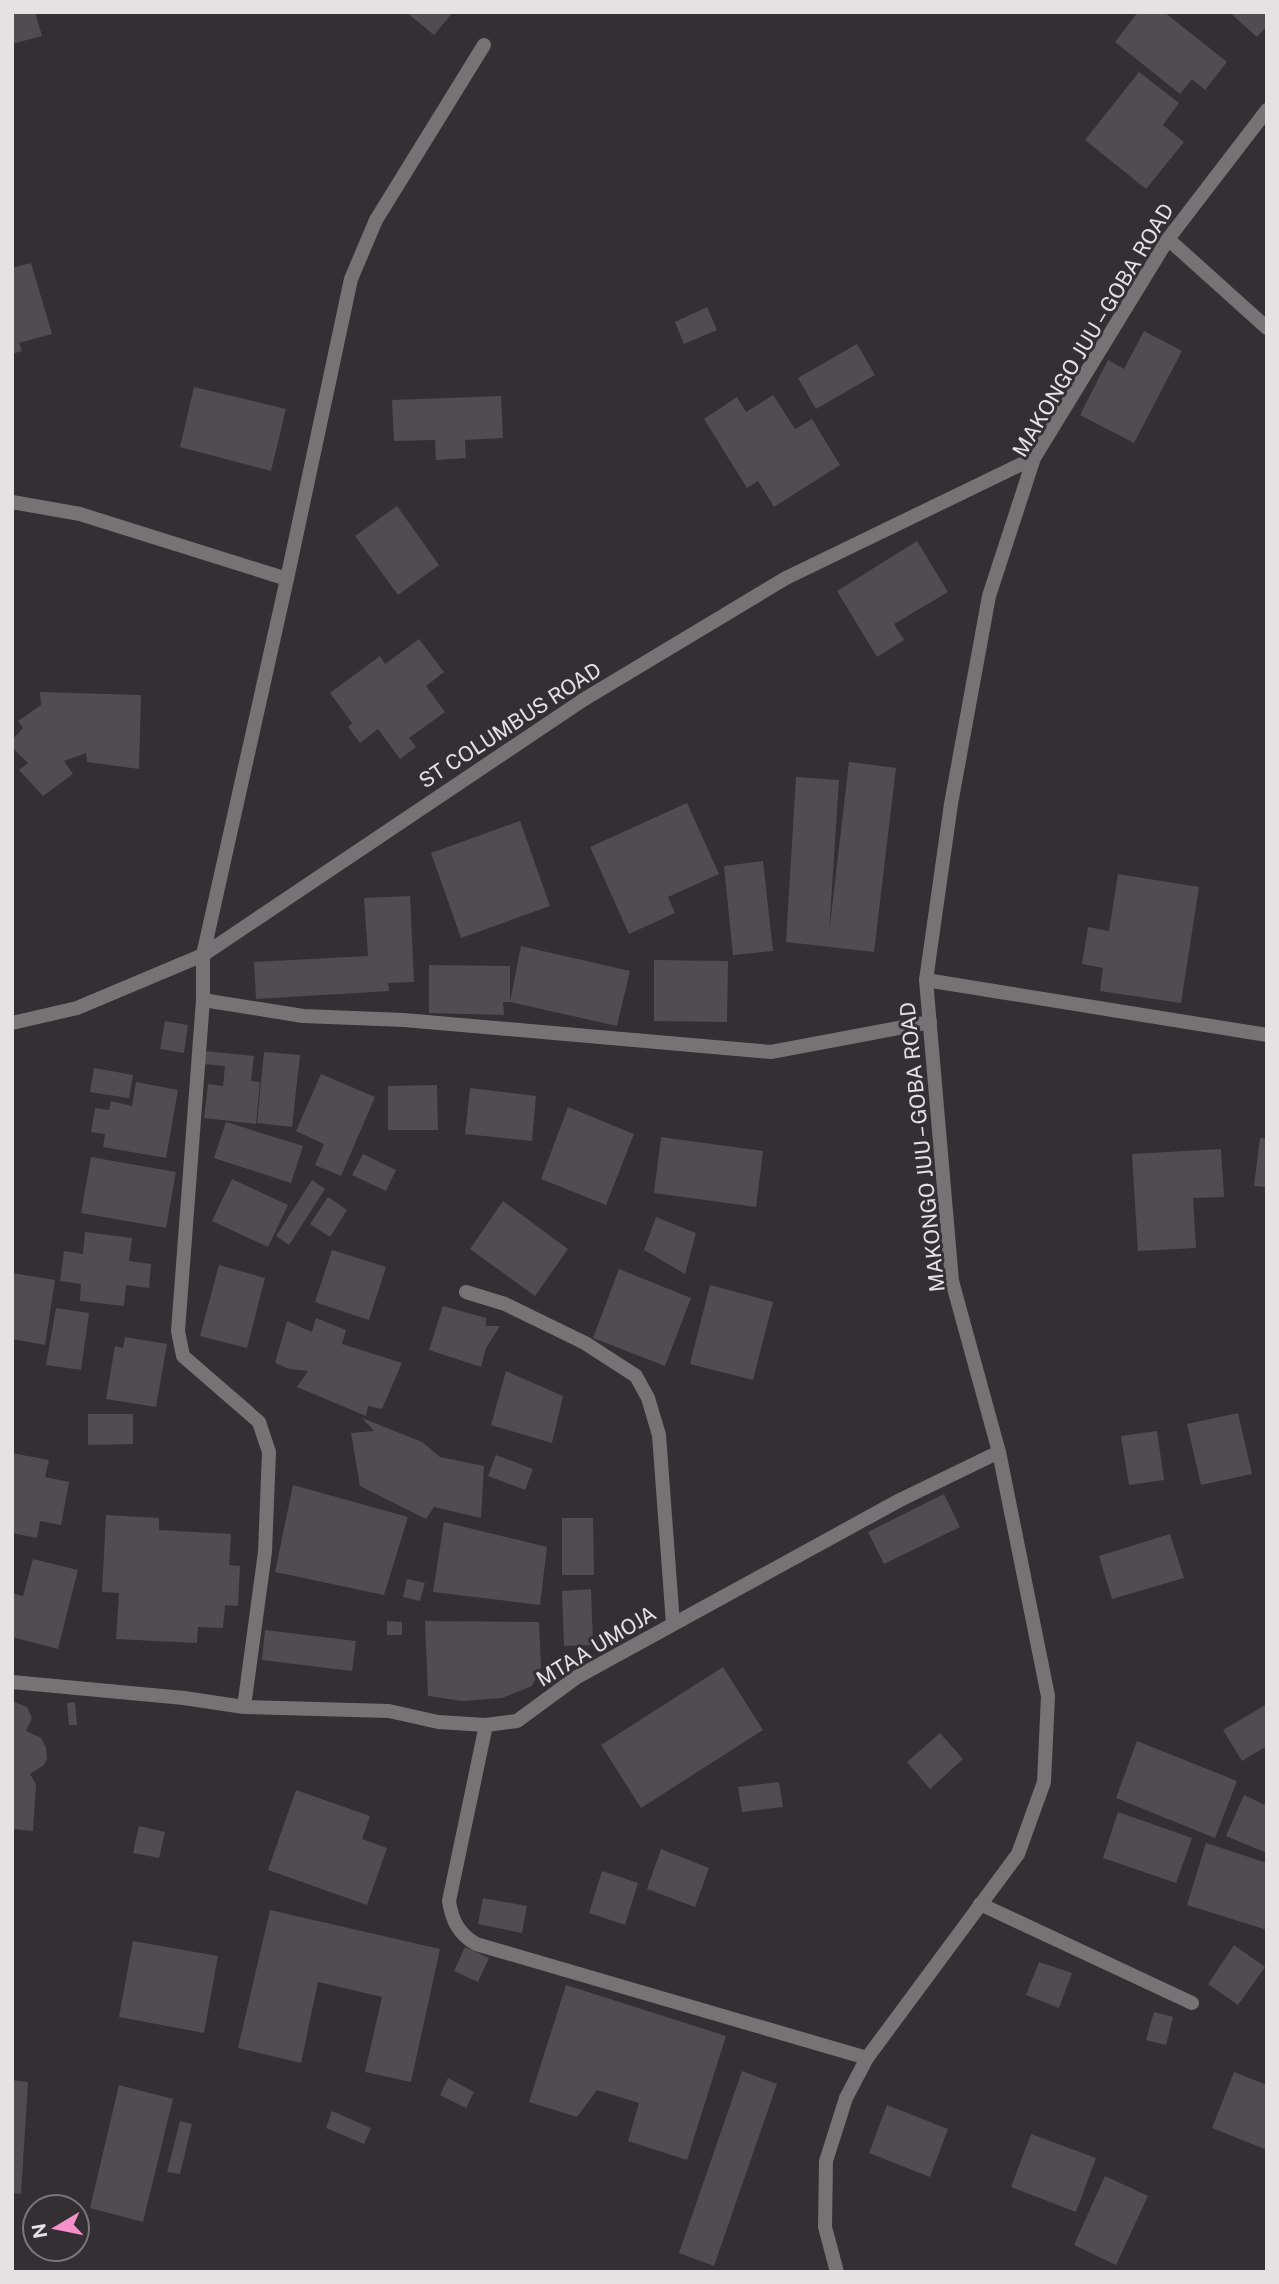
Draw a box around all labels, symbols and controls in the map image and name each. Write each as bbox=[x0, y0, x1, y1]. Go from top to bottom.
street label: MAKONGO JUU – GOBA ROAD bbox=[1007, 199, 1179, 461]
street label: ST COLUMBUS ROAD bbox=[414, 657, 606, 793]
street label: MAKONGO JUU – GOBA ROAD bbox=[894, 1001, 950, 1293]
street label: MTAA UMOJA bbox=[532, 1600, 660, 1692]
north arrow bbox=[21, 2193, 91, 2263]
text: N bbox=[27, 2222, 51, 2240]

